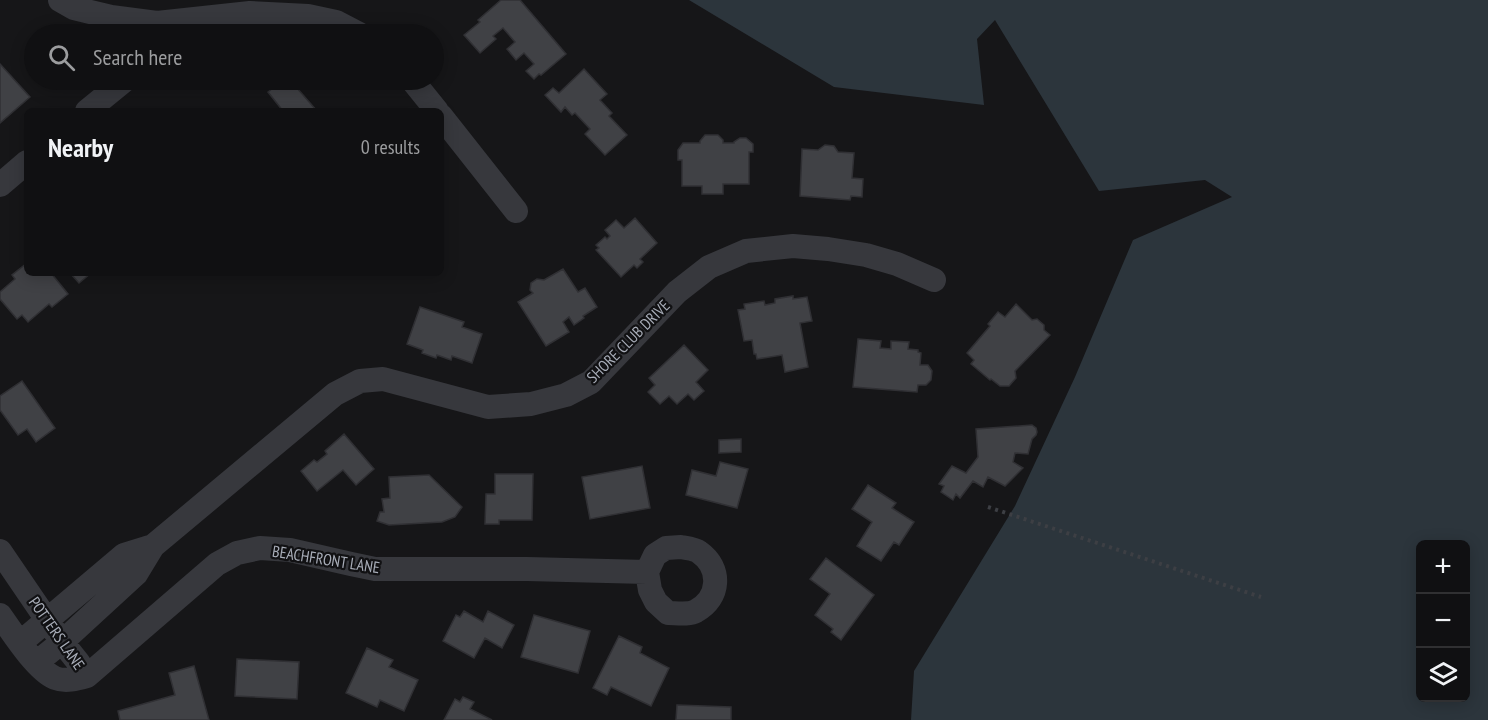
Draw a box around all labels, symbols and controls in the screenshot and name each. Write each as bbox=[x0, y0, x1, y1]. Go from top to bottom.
search box bbox=[24, 24, 444, 90]
icon: search bbox=[45, 41, 78, 74]
text: Search here bbox=[93, 43, 182, 71]
text: Nearby bbox=[48, 131, 113, 164]
text: 0 results bbox=[361, 134, 420, 160]
street label: SHORE CLUB DRIVE bbox=[582, 295, 674, 387]
map controls bbox=[1416, 540, 1470, 702]
button: + bbox=[1416, 540, 1470, 594]
street label: BEACHFRONT LANE bbox=[271, 541, 381, 577]
street label: POTTERS LANE bbox=[25, 593, 89, 673]
button: − bbox=[1416, 594, 1470, 648]
button: layers bbox=[1416, 648, 1470, 702]

